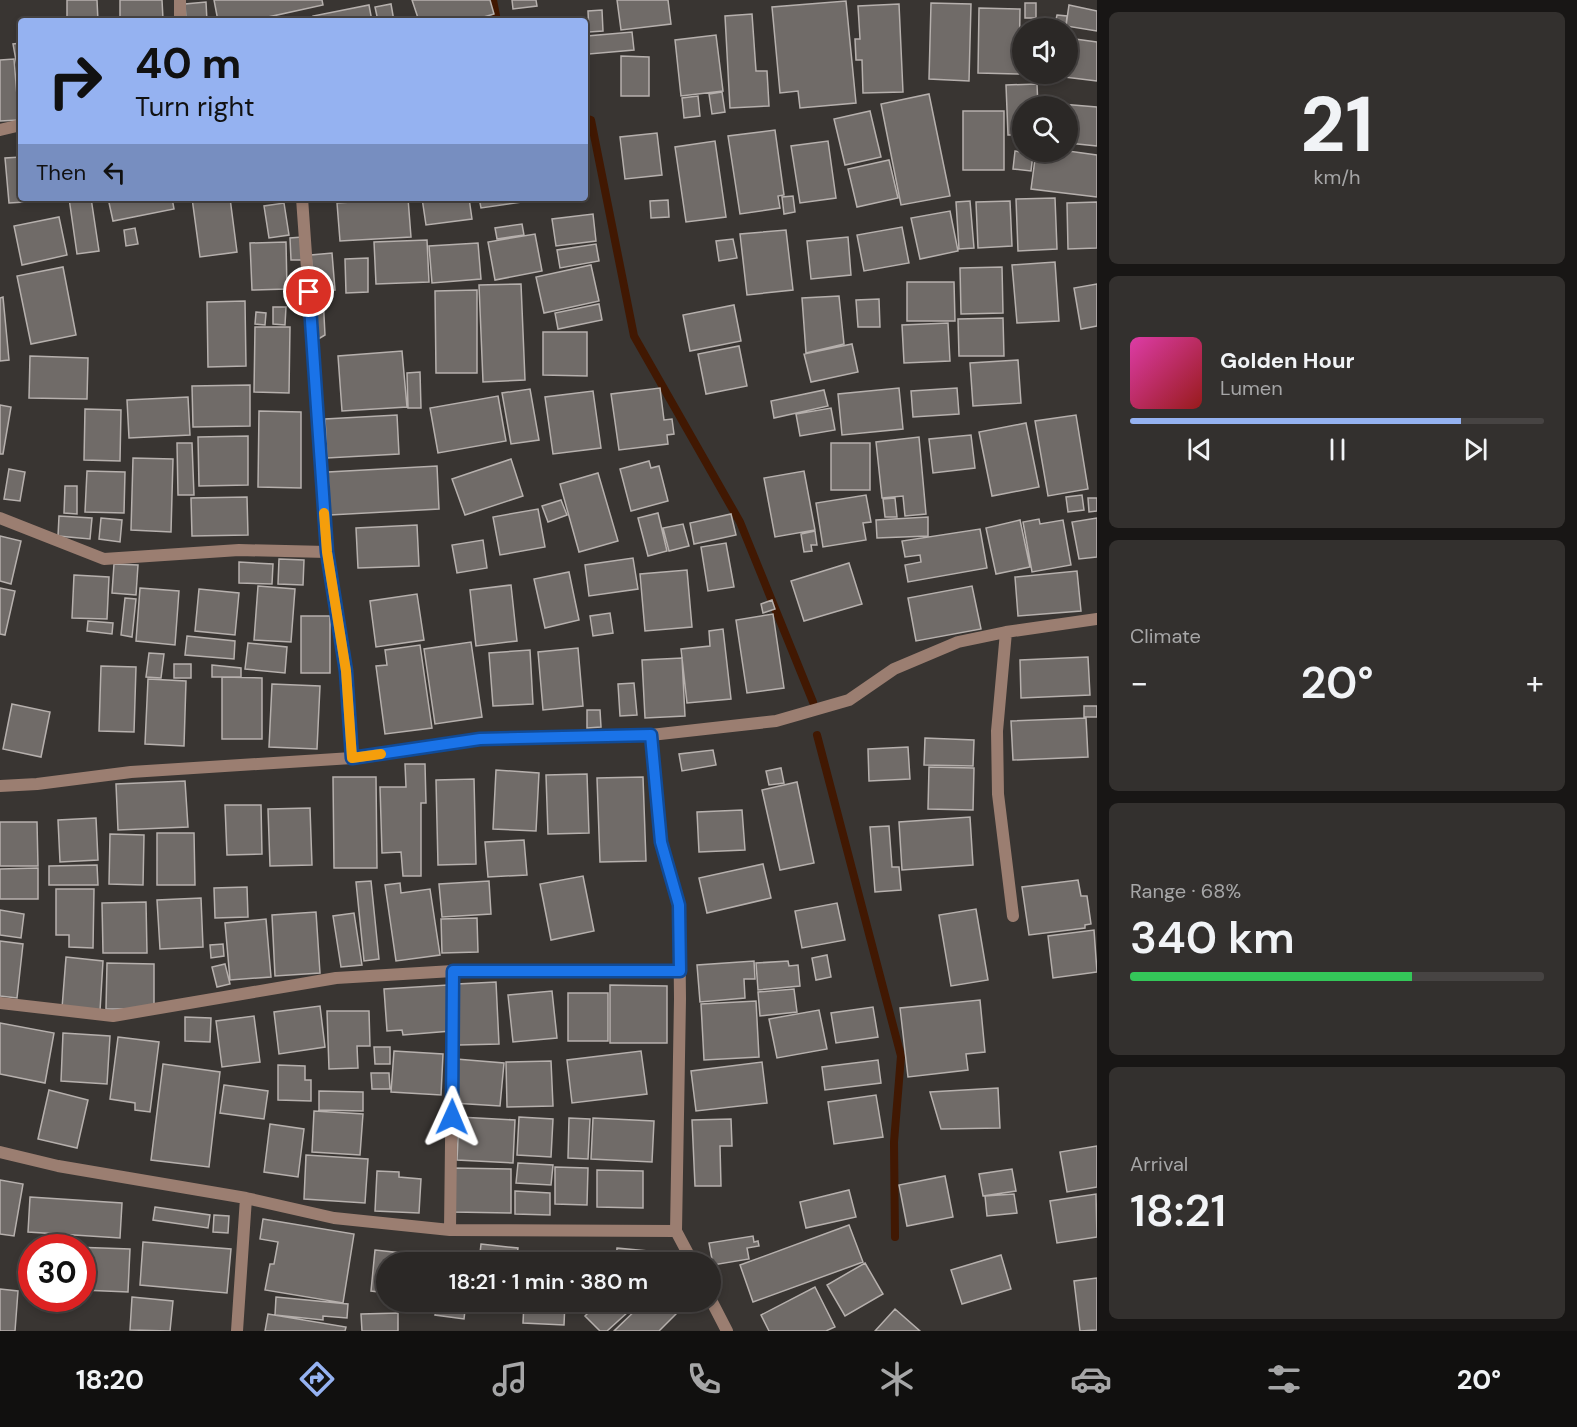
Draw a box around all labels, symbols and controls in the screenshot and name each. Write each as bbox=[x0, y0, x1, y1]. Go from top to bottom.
map controls bbox=[1012, 18, 1078, 162]
button: sound bbox=[1012, 18, 1078, 84]
text: 40 m bbox=[135, 36, 241, 91]
icon: right bbox=[36, 42, 114, 120]
text: 21 bbox=[1300, 74, 1374, 175]
text: Turn right bbox=[135, 89, 255, 124]
button: search bbox=[1012, 96, 1078, 162]
icon: left bbox=[98, 156, 131, 189]
text: Then bbox=[36, 158, 86, 187]
text: km/h bbox=[1313, 164, 1361, 190]
pin bbox=[283, 266, 334, 317]
icon: arrive bbox=[292, 275, 325, 308]
text: Golden Hour bbox=[1220, 346, 1355, 375]
text: Lumen bbox=[1220, 375, 1283, 401]
icon: previous bbox=[1183, 433, 1216, 466]
icon: pause bbox=[1321, 433, 1354, 466]
icon: next bbox=[1459, 433, 1492, 466]
text: Climate bbox=[1130, 623, 1201, 649]
text: 20° bbox=[1300, 653, 1374, 712]
text: − bbox=[1130, 661, 1148, 704]
text: + bbox=[1526, 661, 1544, 704]
text: Range · 68% bbox=[1130, 878, 1241, 904]
text: 340 km bbox=[1130, 908, 1295, 967]
position arrow bbox=[420, 1085, 484, 1149]
text: Arrival bbox=[1130, 1151, 1188, 1177]
text: 18:21 bbox=[1130, 1181, 1226, 1240]
speed limit sign: 30 bbox=[18, 1234, 96, 1312]
text: 18:21 · 1 min · 380 m bbox=[449, 1267, 648, 1296]
icon: directions bbox=[296, 1358, 338, 1400]
icon: music bbox=[489, 1358, 531, 1400]
icon: phone bbox=[683, 1358, 725, 1400]
icon: climate bbox=[876, 1358, 918, 1400]
icon: car bbox=[1070, 1358, 1112, 1400]
icon: filters bbox=[1263, 1358, 1305, 1400]
text: 18:20 bbox=[76, 1362, 144, 1397]
text: 20° bbox=[1457, 1362, 1501, 1397]

